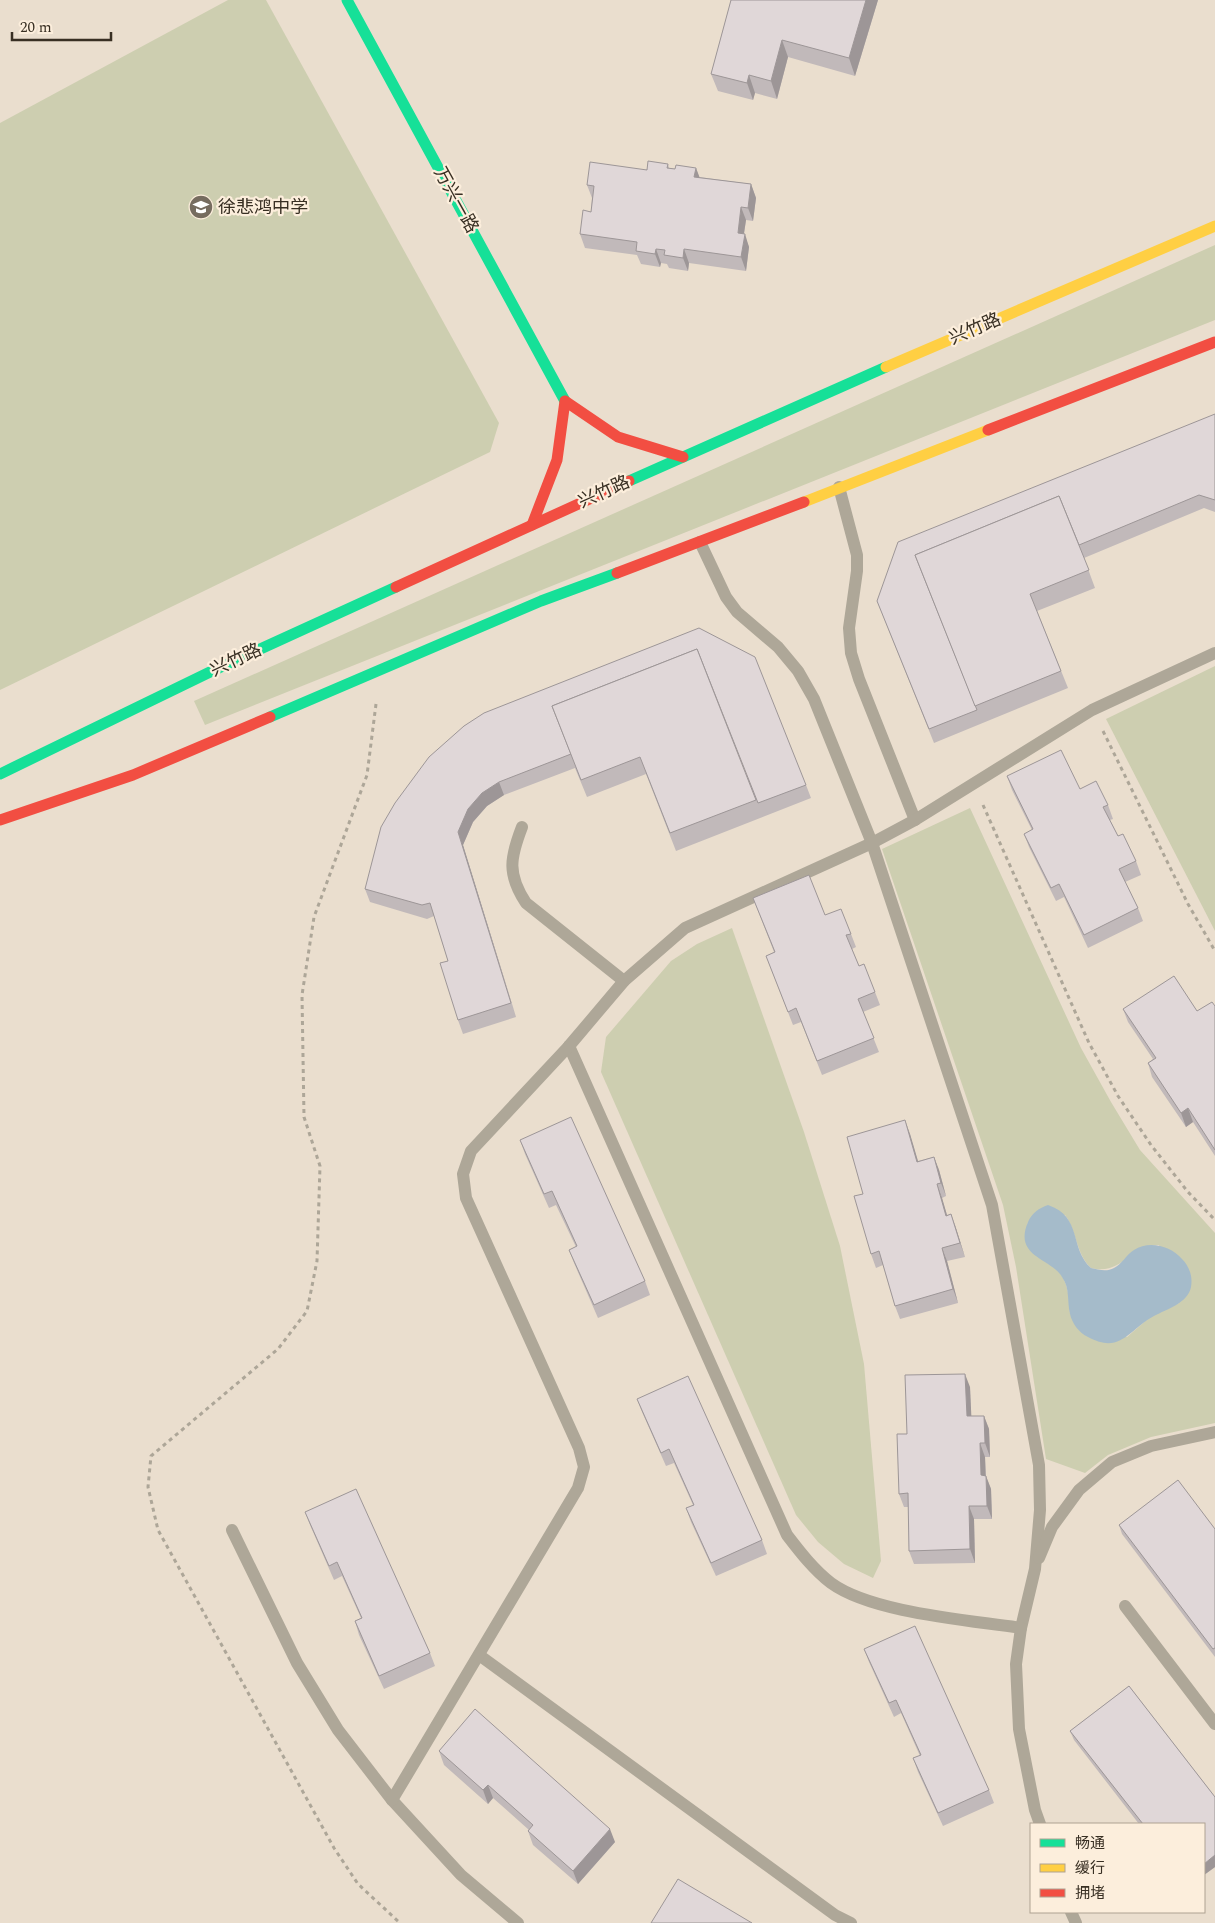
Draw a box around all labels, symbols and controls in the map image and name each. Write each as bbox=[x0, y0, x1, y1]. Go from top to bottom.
scale bar bbox=[12, 10, 111, 42]
text: 20 m bbox=[20, 16, 52, 39]
street label: 万兴一路 bbox=[427, 162, 485, 238]
school or university icon: 徐悲鸿中学 bbox=[188, 194, 214, 220]
place label: 徐悲鸿中学 bbox=[218, 194, 308, 221]
street label: 兴竹路 bbox=[945, 306, 1005, 352]
street label: 兴竹路 bbox=[574, 469, 634, 515]
street label: 兴竹路 bbox=[206, 636, 266, 684]
legend bbox=[1030, 1823, 1205, 1913]
text: 畅通 bbox=[1075, 1832, 1105, 1855]
text: 缓行 bbox=[1075, 1857, 1105, 1880]
text: 拥堵 bbox=[1075, 1882, 1105, 1905]

